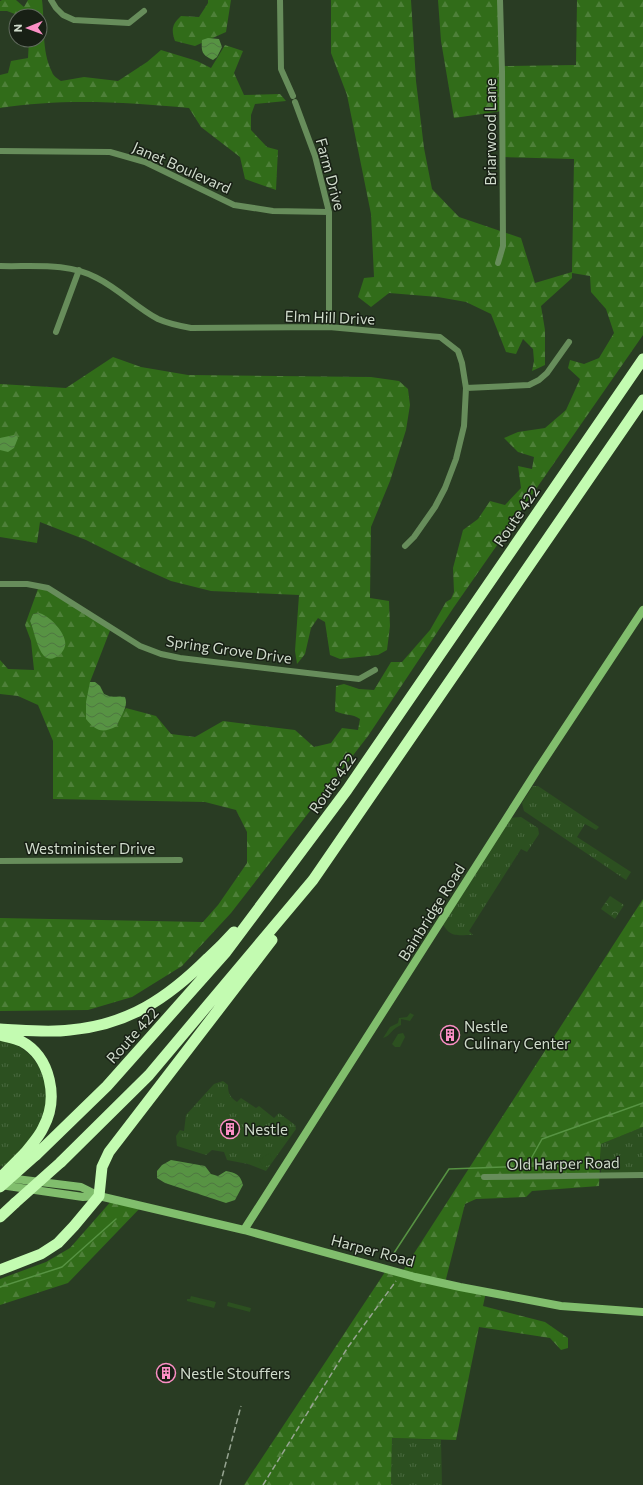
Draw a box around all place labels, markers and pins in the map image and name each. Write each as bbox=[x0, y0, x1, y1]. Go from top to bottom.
place label: Nestle Culinary Center bbox=[464, 1017, 570, 1052]
building icon: Nestle Culinary Center bbox=[439, 1024, 461, 1046]
building icon: Nestle bbox=[219, 1118, 241, 1140]
place label: Nestle bbox=[244, 1120, 288, 1138]
building icon: Nestle Stouffers bbox=[155, 1362, 177, 1384]
place label: Nestle Stouffers bbox=[180, 1364, 291, 1382]

